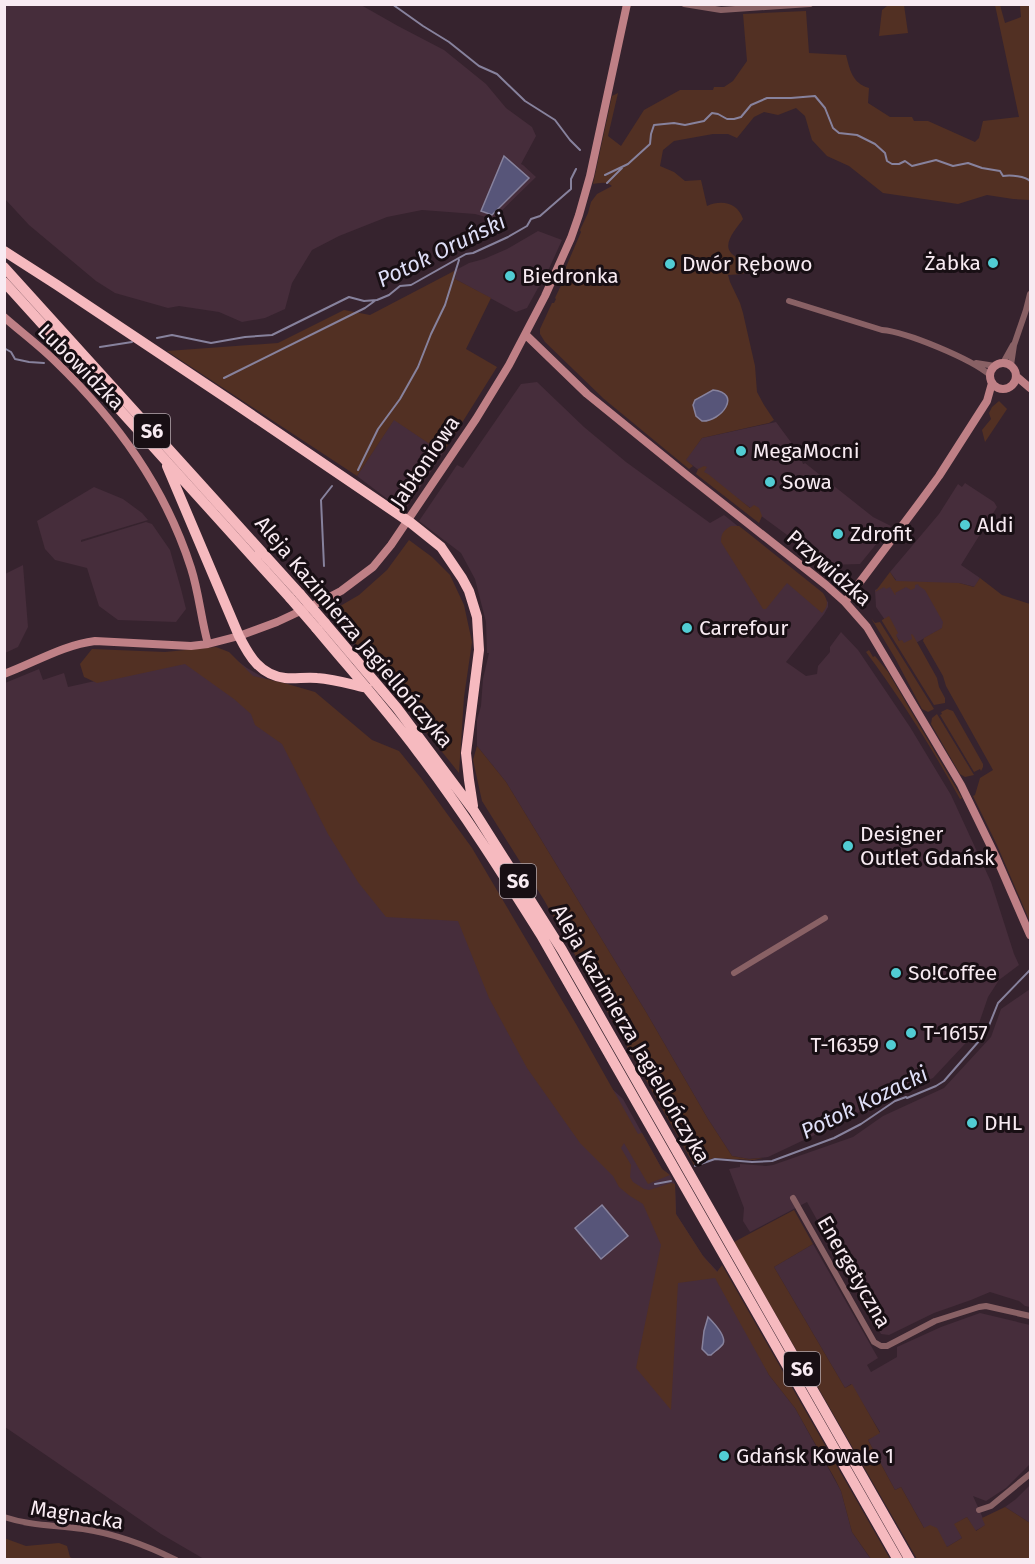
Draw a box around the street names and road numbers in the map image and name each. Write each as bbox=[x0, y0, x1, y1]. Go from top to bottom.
street label: Lubowidzka bbox=[32, 318, 130, 416]
street label: Jabłoniowa bbox=[385, 411, 465, 513]
road number: S6 bbox=[134, 414, 170, 448]
street label: Aleja Kazimierza Jagiellończyka bbox=[249, 511, 459, 753]
street label: Przywidzka bbox=[781, 524, 877, 612]
road number: S6 bbox=[500, 864, 536, 898]
street label: Aleja Kazimierza Jagiellończyka bbox=[546, 900, 716, 1168]
street label: Energetyczna bbox=[811, 1211, 897, 1333]
road number: S6 bbox=[784, 1352, 820, 1386]
street label: Magnacka bbox=[28, 1495, 126, 1535]

